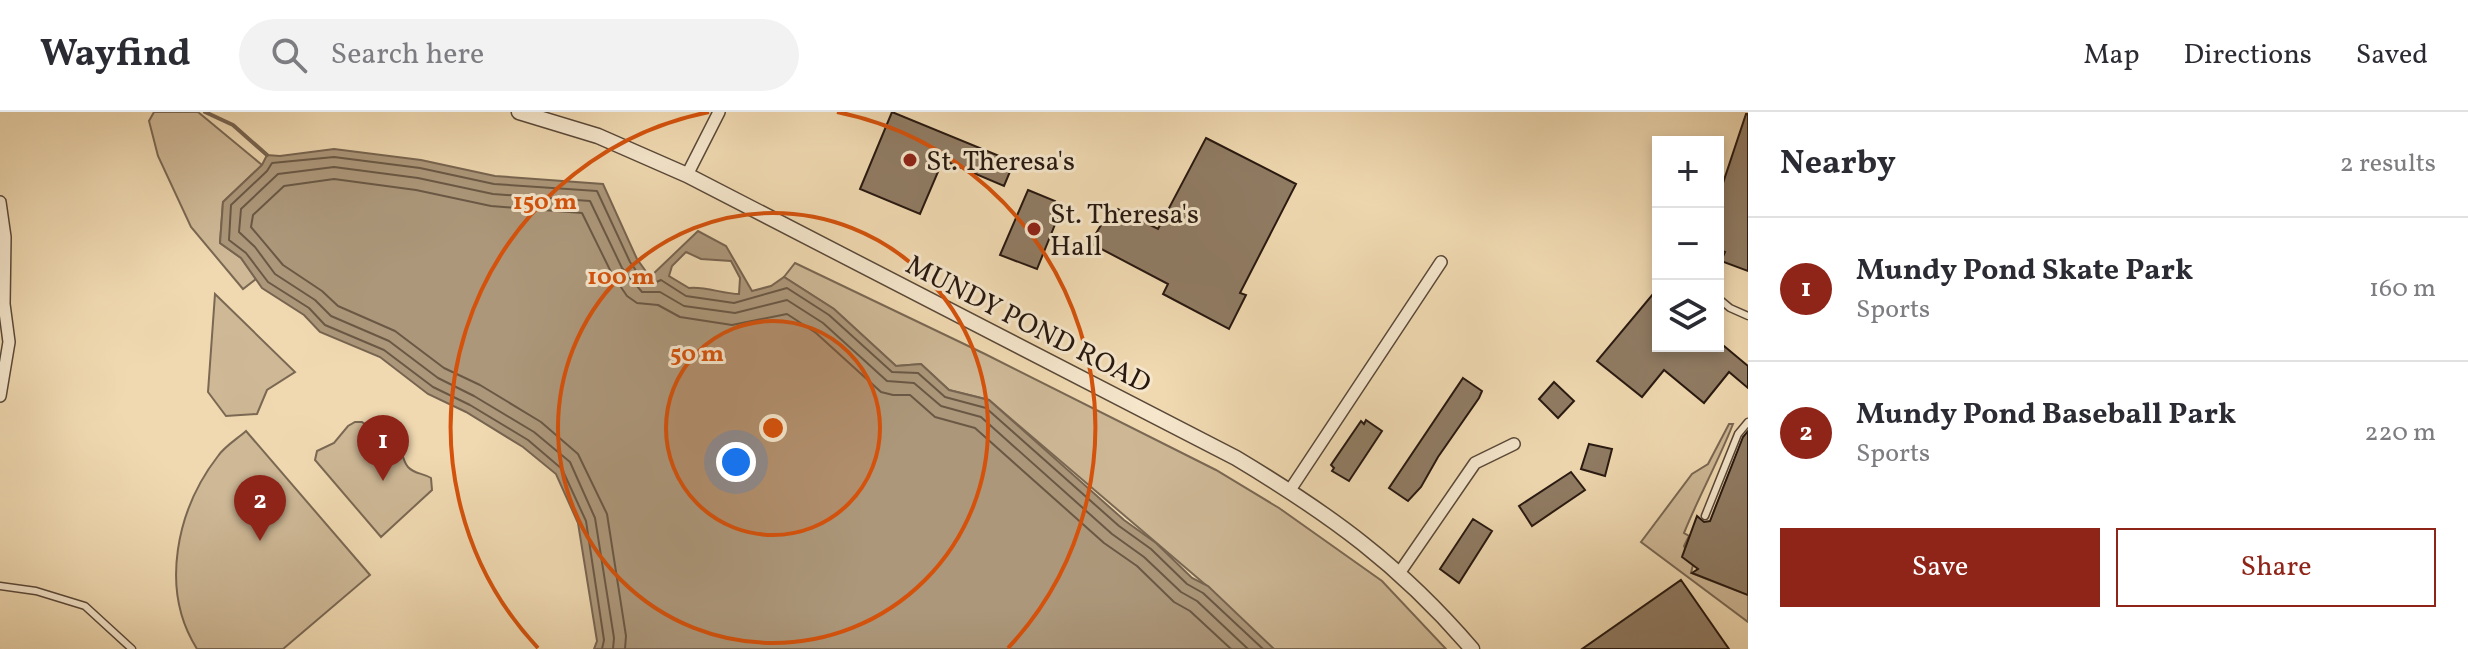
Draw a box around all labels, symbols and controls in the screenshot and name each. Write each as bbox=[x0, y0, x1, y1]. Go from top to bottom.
search box bbox=[239, 19, 799, 91]
text: Wayfind bbox=[40, 29, 191, 82]
icon: search bbox=[267, 33, 311, 77]
text: Search here bbox=[331, 34, 484, 76]
text: Map bbox=[2084, 36, 2140, 75]
text: Directions bbox=[2184, 36, 2312, 75]
text: Saved bbox=[2356, 36, 2428, 75]
map controls bbox=[1652, 136, 1724, 352]
button: + bbox=[1652, 136, 1724, 208]
text: Nearby bbox=[1780, 141, 1896, 188]
place label: St. Theresa's bbox=[926, 143, 1075, 182]
text: 2 results bbox=[2340, 146, 2436, 182]
marker: St. Theresa's bbox=[901, 151, 919, 169]
text: 150 m bbox=[513, 186, 577, 220]
place label: St. Theresa's Hall bbox=[1050, 196, 1199, 267]
button: − bbox=[1652, 208, 1724, 280]
marker: St. Theresa's Hall bbox=[1025, 220, 1043, 238]
street label: MUNDY POND ROAD bbox=[898, 246, 1157, 404]
text: Mundy Pond Skate Park bbox=[1856, 250, 2193, 292]
text: 100 m bbox=[587, 261, 655, 295]
text: 1 bbox=[1801, 271, 1811, 307]
text: 160 m bbox=[2369, 271, 2436, 307]
button: layers bbox=[1652, 280, 1724, 352]
text: Sports bbox=[1856, 292, 1930, 328]
text: 50 m bbox=[670, 338, 724, 372]
text: Mundy Pond Baseball Park bbox=[1856, 394, 2236, 436]
centre of rings bbox=[759, 414, 787, 442]
pin: 1 bbox=[357, 415, 409, 481]
text: 2 bbox=[1799, 415, 1813, 451]
text: 220 m bbox=[2364, 415, 2436, 451]
text: Sports bbox=[1856, 436, 1930, 472]
your location bbox=[716, 442, 756, 482]
pin: 2 bbox=[234, 475, 286, 541]
button: Save bbox=[1780, 528, 2100, 607]
button: Share bbox=[2116, 528, 2436, 607]

